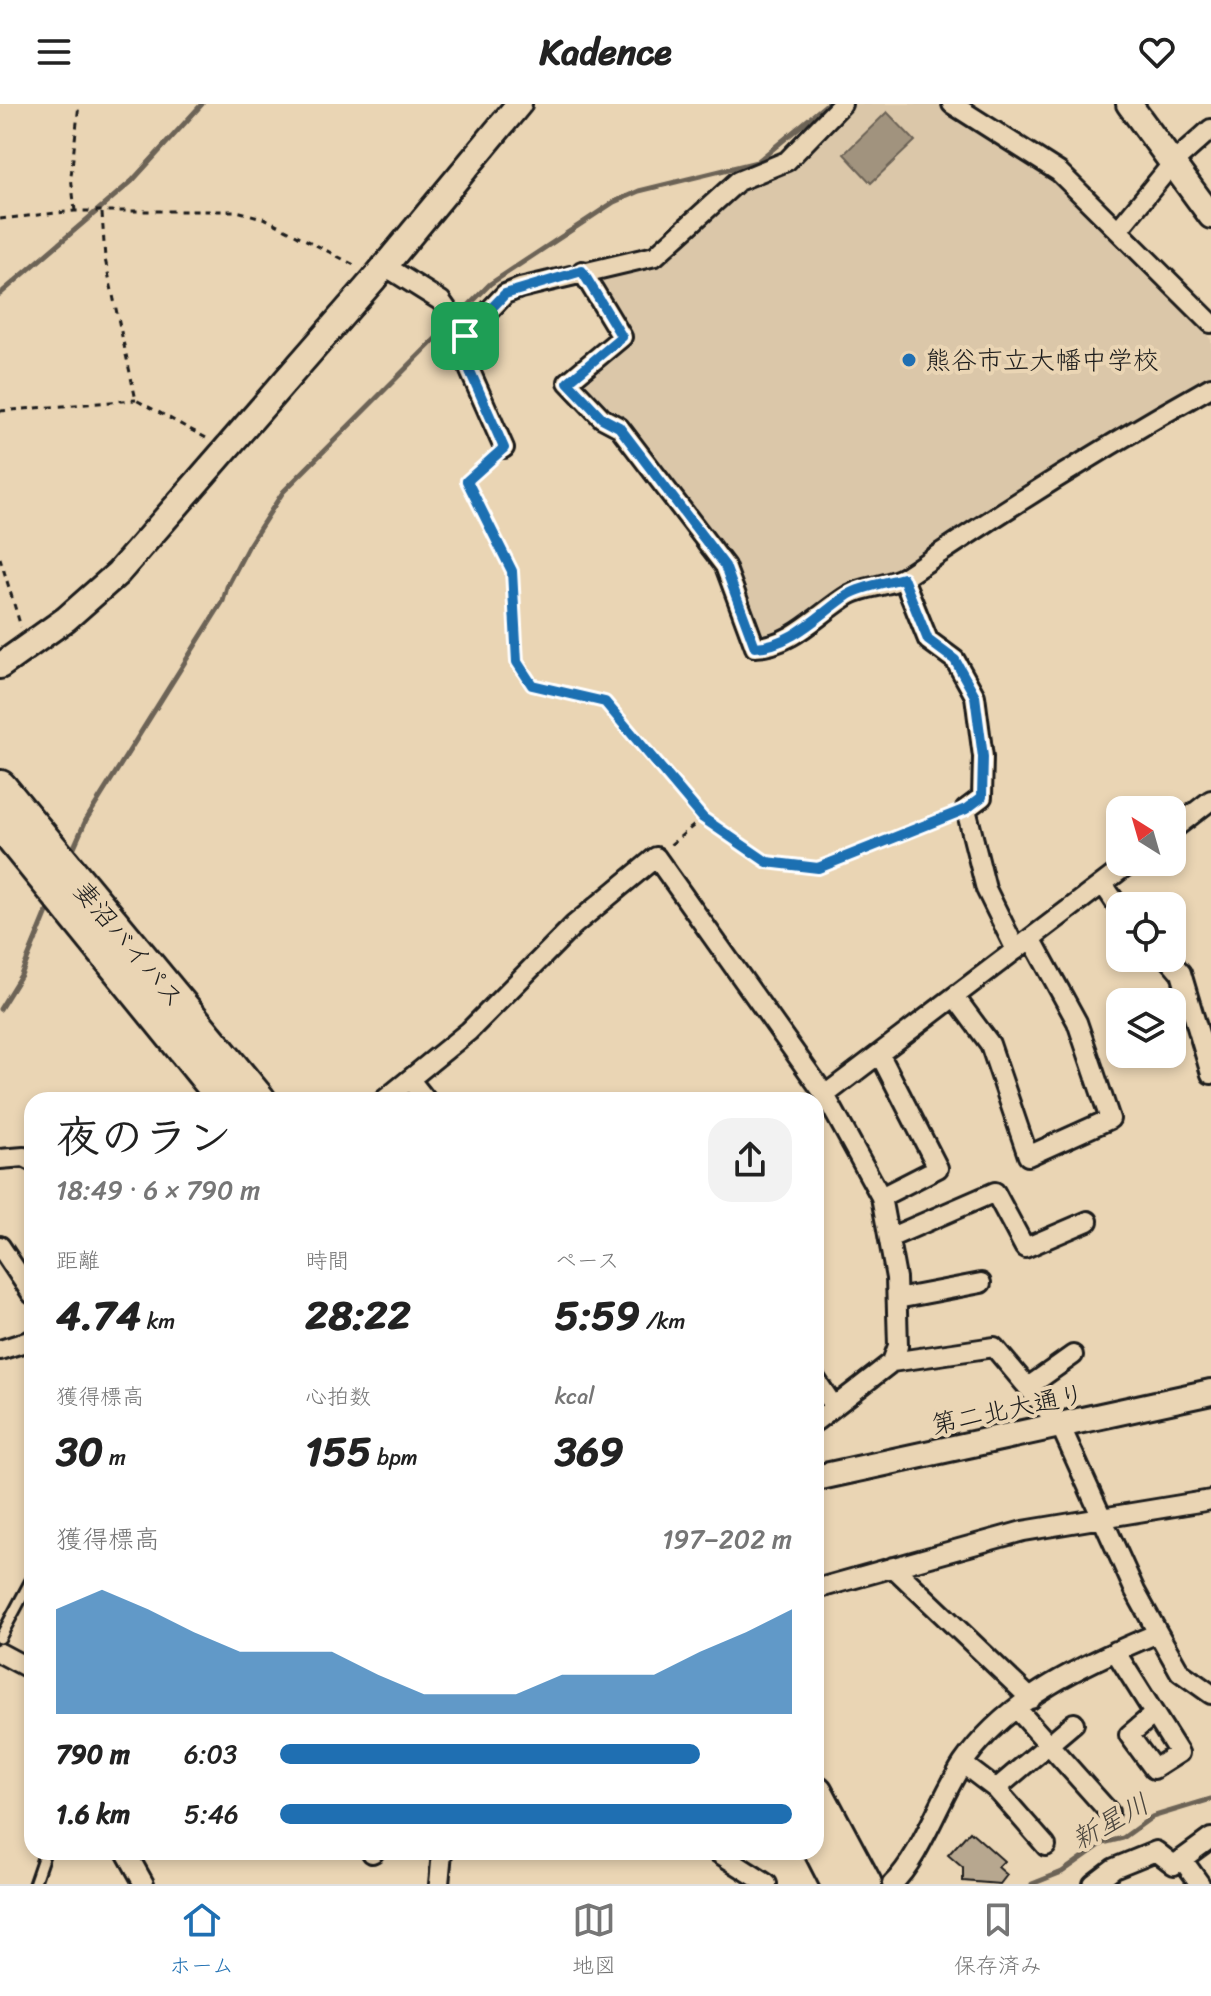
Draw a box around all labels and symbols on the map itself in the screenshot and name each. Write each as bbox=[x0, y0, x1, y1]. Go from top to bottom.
pin bbox=[431, 302, 499, 370]
place label: 熊谷市立大幡中学校 bbox=[925, 337, 1159, 383]
marker: 熊谷市立大幡中学校 bbox=[900, 351, 918, 369]
north arrow bbox=[1106, 796, 1186, 876]
street label: 妻沼バイパス bbox=[61, 870, 197, 1018]
street label: 第二北大通り bbox=[927, 1370, 1089, 1448]
water label: 新星川 bbox=[1062, 1780, 1159, 1863]

